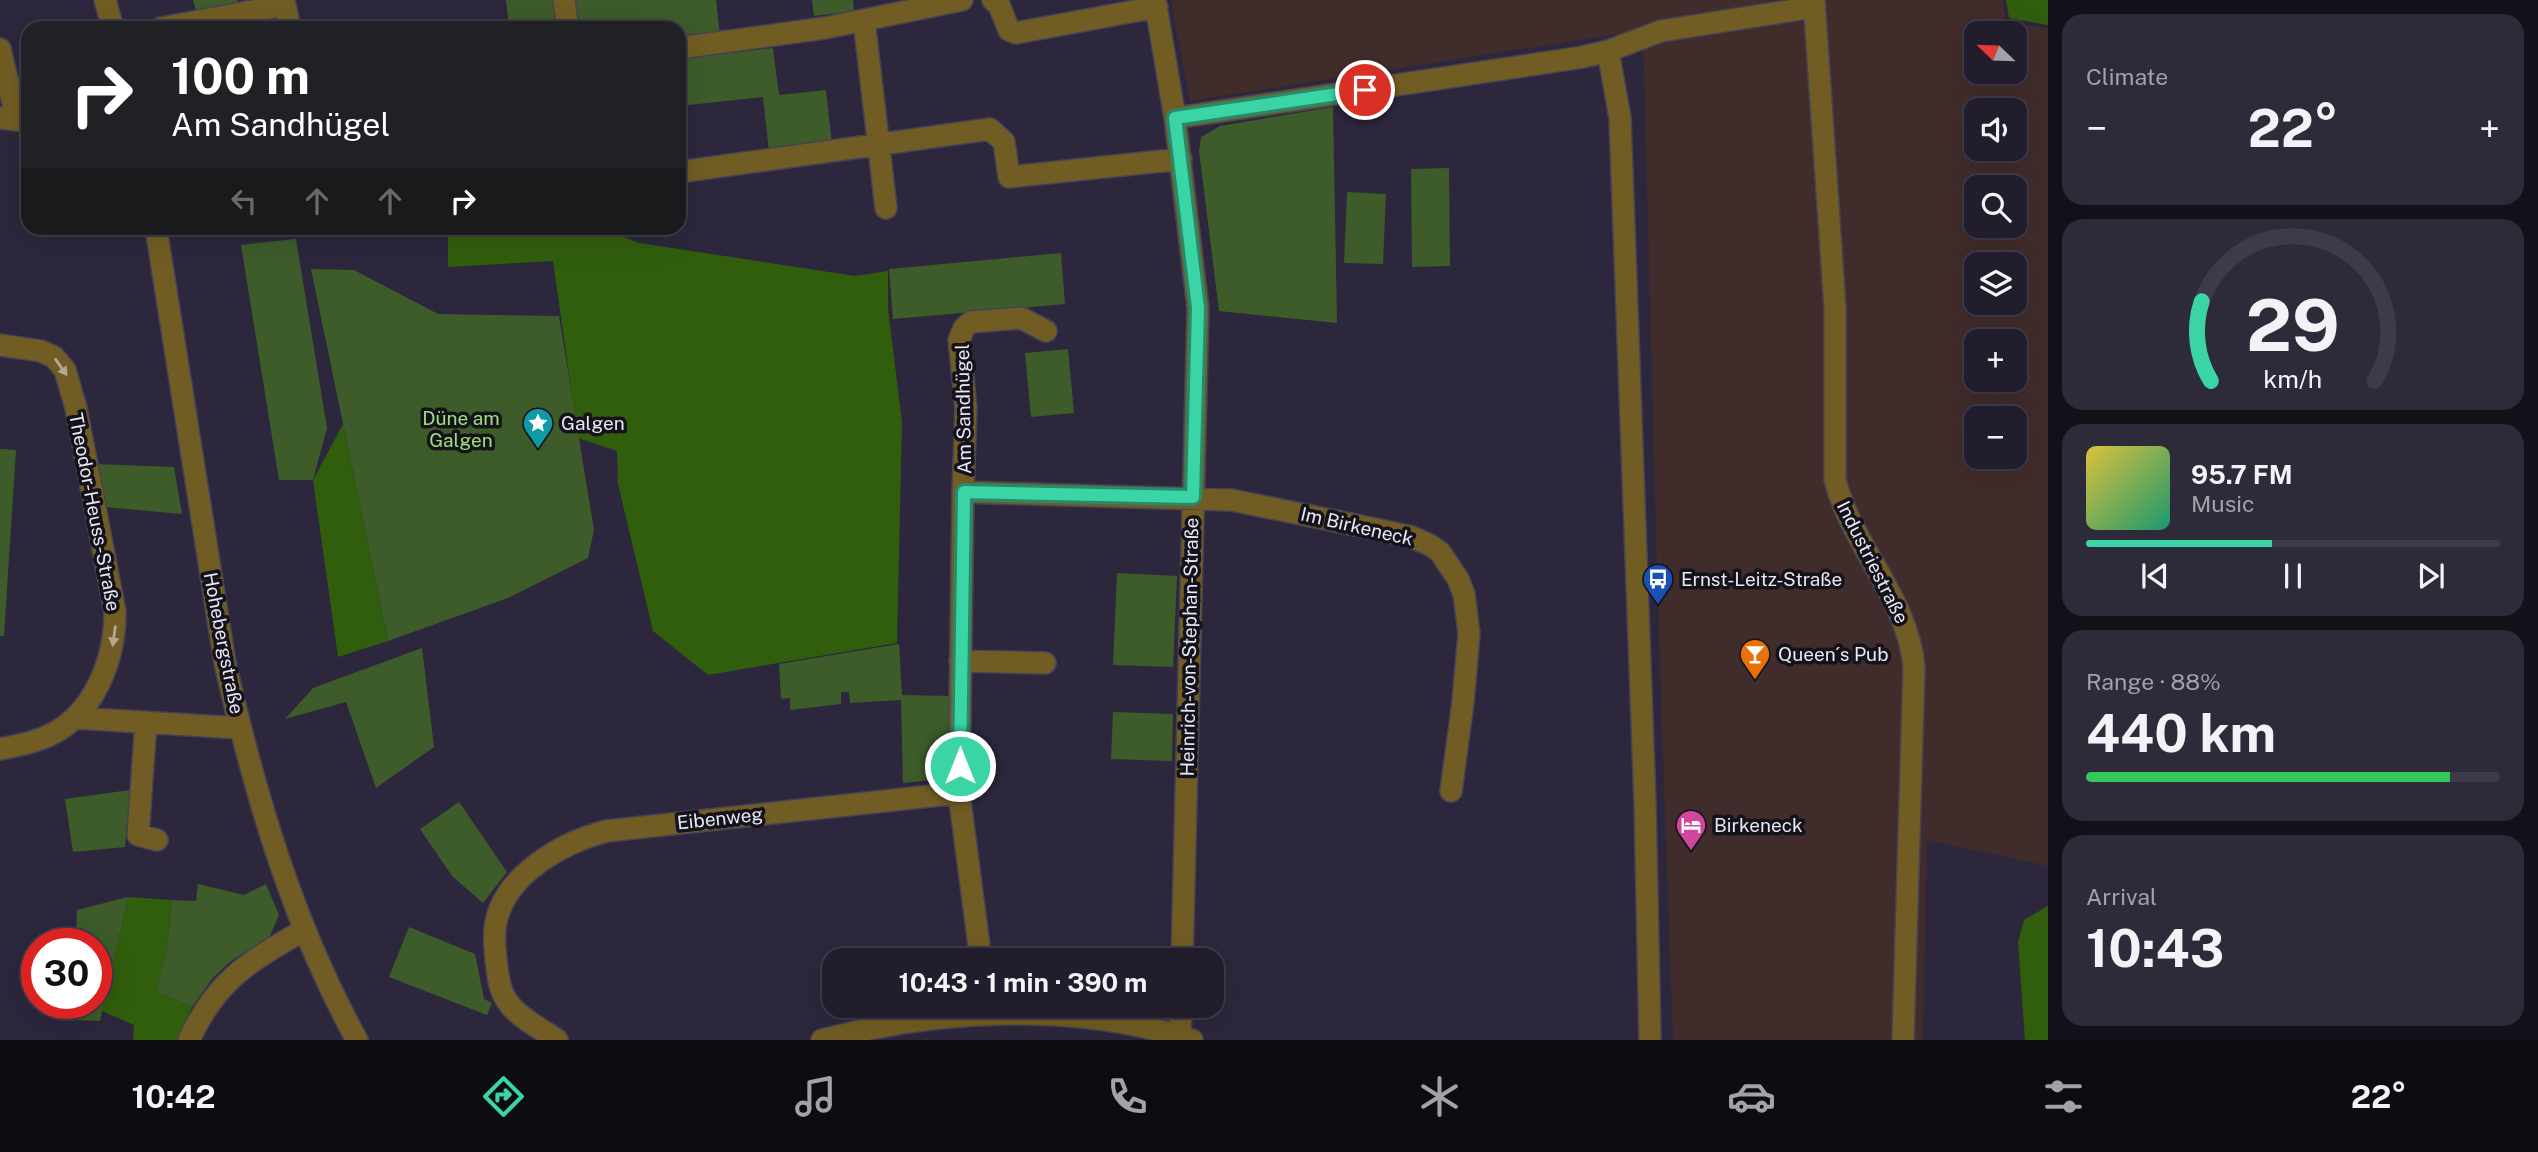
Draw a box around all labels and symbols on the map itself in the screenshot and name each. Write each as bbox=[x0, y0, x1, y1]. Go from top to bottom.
north arrow bbox=[1964, 21, 2026, 84]
pin bbox=[1335, 60, 1395, 120]
street label: Am Sandhügel bbox=[951, 344, 975, 474]
one-way arrow bbox=[54, 358, 68, 377]
place icon: Galgen bbox=[521, 406, 555, 450]
park label: Düne am Galgen bbox=[422, 407, 500, 451]
street label: Theodor-Heuss-Straße bbox=[65, 411, 125, 613]
place label: Galgen bbox=[561, 412, 625, 434]
street label: Industriestraße bbox=[1833, 497, 1913, 627]
street label: Im Birkeneck bbox=[1298, 502, 1416, 550]
street label: Heinrich-von-Stephan-Straße bbox=[1176, 517, 1202, 777]
bus stop icon: Ernst-Leitz-Straße bbox=[1641, 562, 1675, 606]
place label: Ernst-Leitz-Straße bbox=[1681, 568, 1842, 590]
street label: Hohebergstraße bbox=[199, 570, 249, 716]
one-way arrow bbox=[108, 626, 119, 648]
bar icon: Queen´s Pub bbox=[1738, 637, 1772, 681]
place label: Queen´s Pub bbox=[1778, 643, 1889, 665]
position arrow bbox=[923, 729, 997, 803]
street label: Eibenweg bbox=[676, 803, 764, 833]
hotel icon: Birkeneck bbox=[1674, 808, 1708, 852]
place label: Birkeneck bbox=[1714, 814, 1803, 836]
speed limit sign: 30 bbox=[21, 928, 112, 1019]

